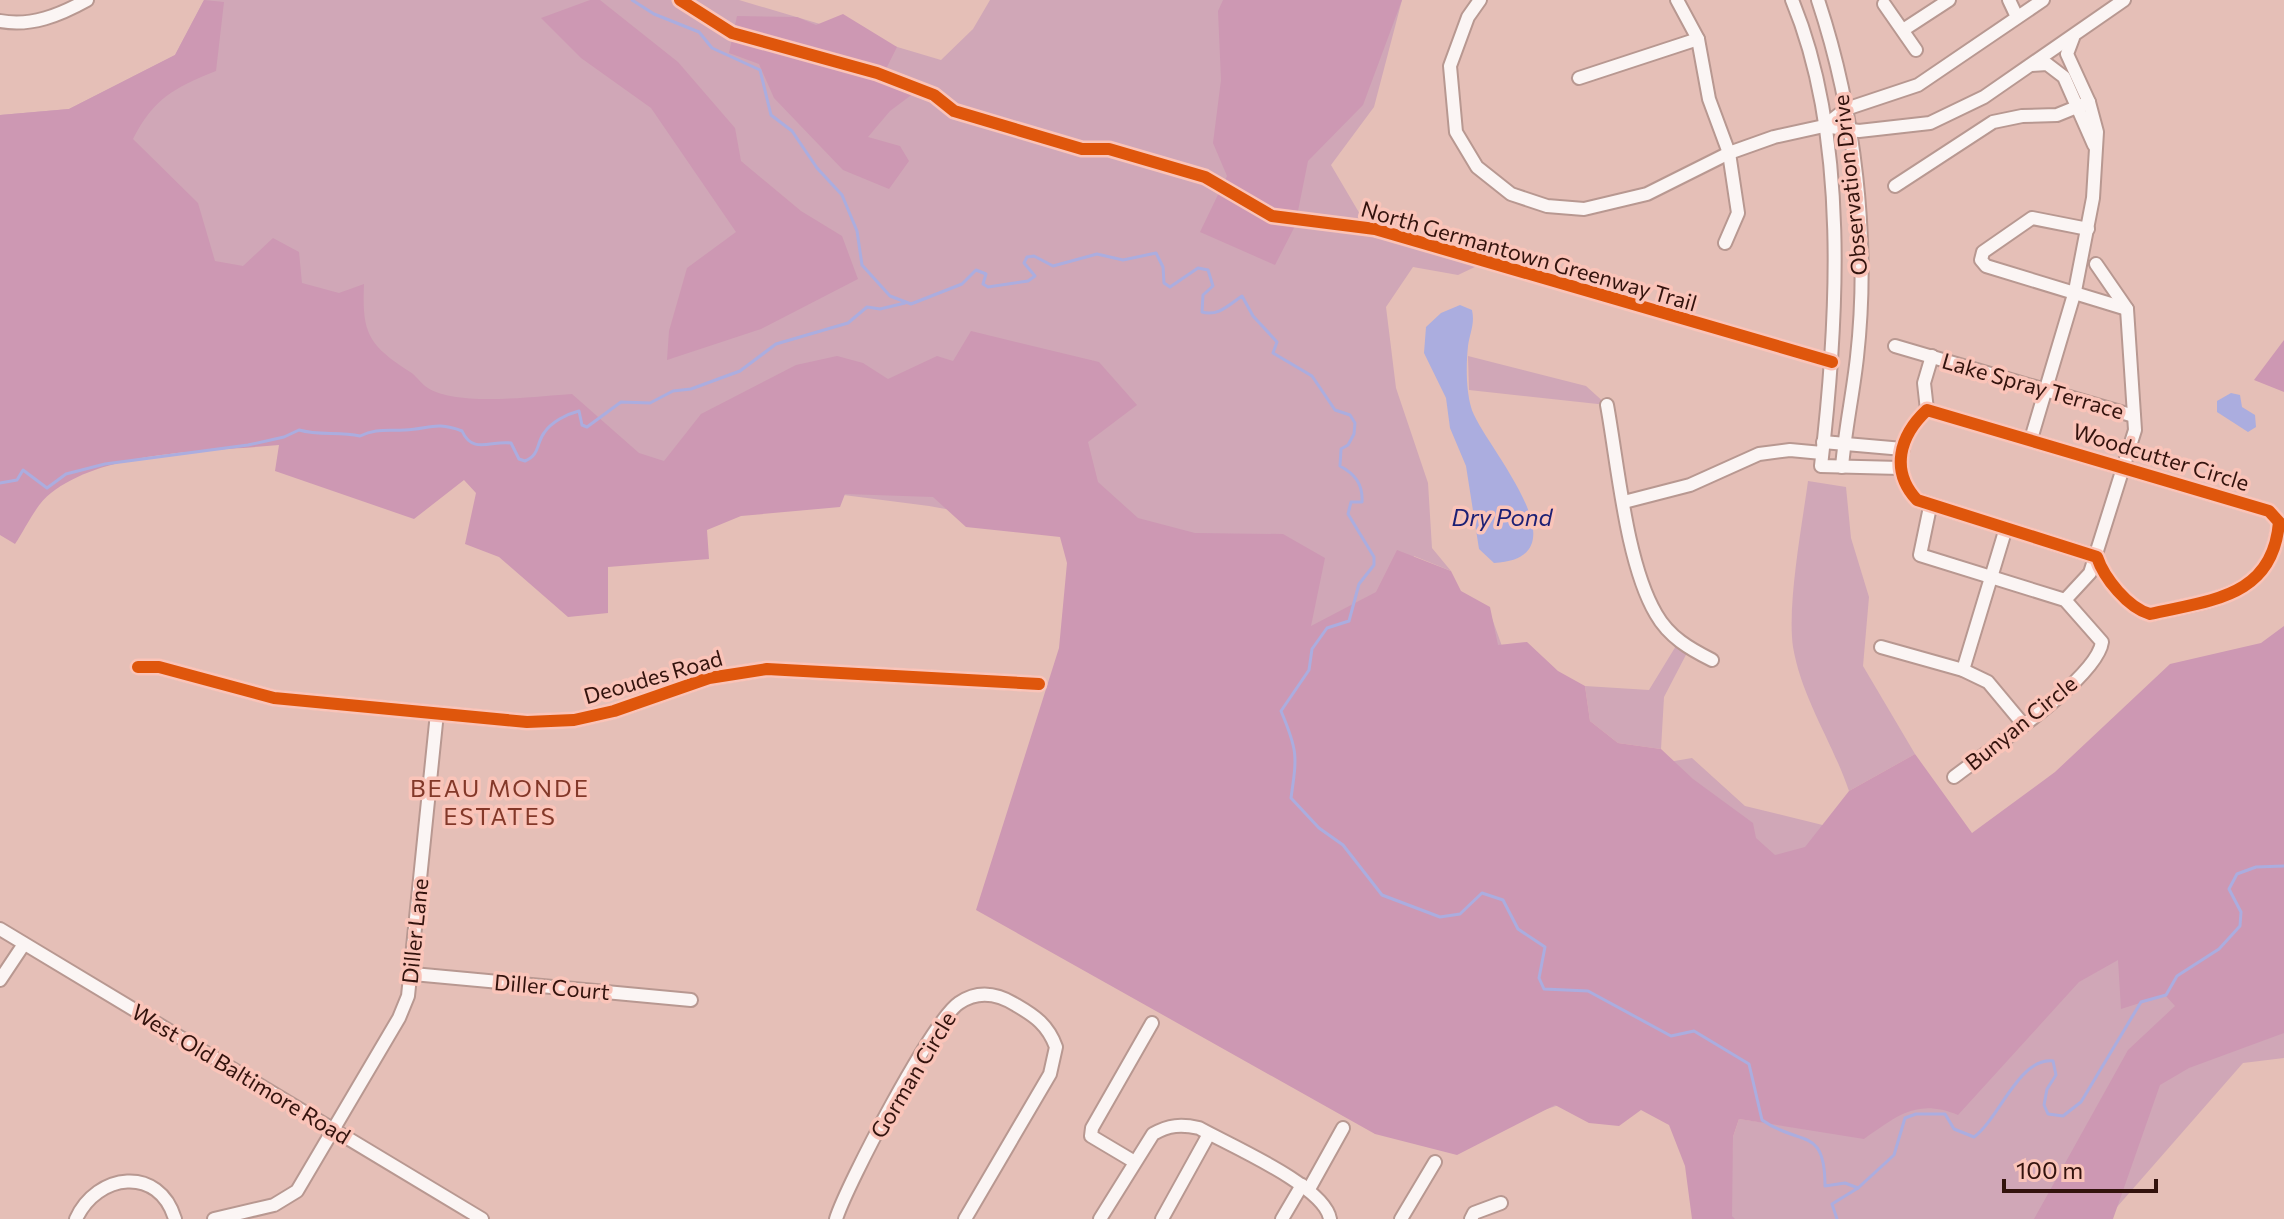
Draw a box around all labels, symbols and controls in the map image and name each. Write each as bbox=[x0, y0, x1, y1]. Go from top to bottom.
street label: Observation Drive bbox=[1827, 93, 1872, 277]
street label: North Germantown Greenway Trail bbox=[1358, 195, 1700, 316]
street label: Lake Spray Terrace bbox=[1939, 347, 2127, 424]
street label: Woodcutter Circle bbox=[2070, 417, 2252, 496]
water label: Dry Pond bbox=[1452, 502, 1554, 531]
street label: Deoudes Road bbox=[580, 644, 725, 709]
street label: Bunyan Circle bbox=[1960, 669, 2082, 776]
district label: BEAU MONDE ESTATES bbox=[410, 773, 590, 830]
street label: Diller Lane bbox=[396, 877, 433, 985]
street label: Diller Court bbox=[493, 968, 611, 1005]
street label: West Old Baltimore Road bbox=[127, 998, 355, 1150]
street label: Gorman Circle bbox=[864, 1007, 961, 1143]
scale bar bbox=[2004, 1143, 2156, 1193]
text: 100 m bbox=[2016, 1155, 2083, 1184]

